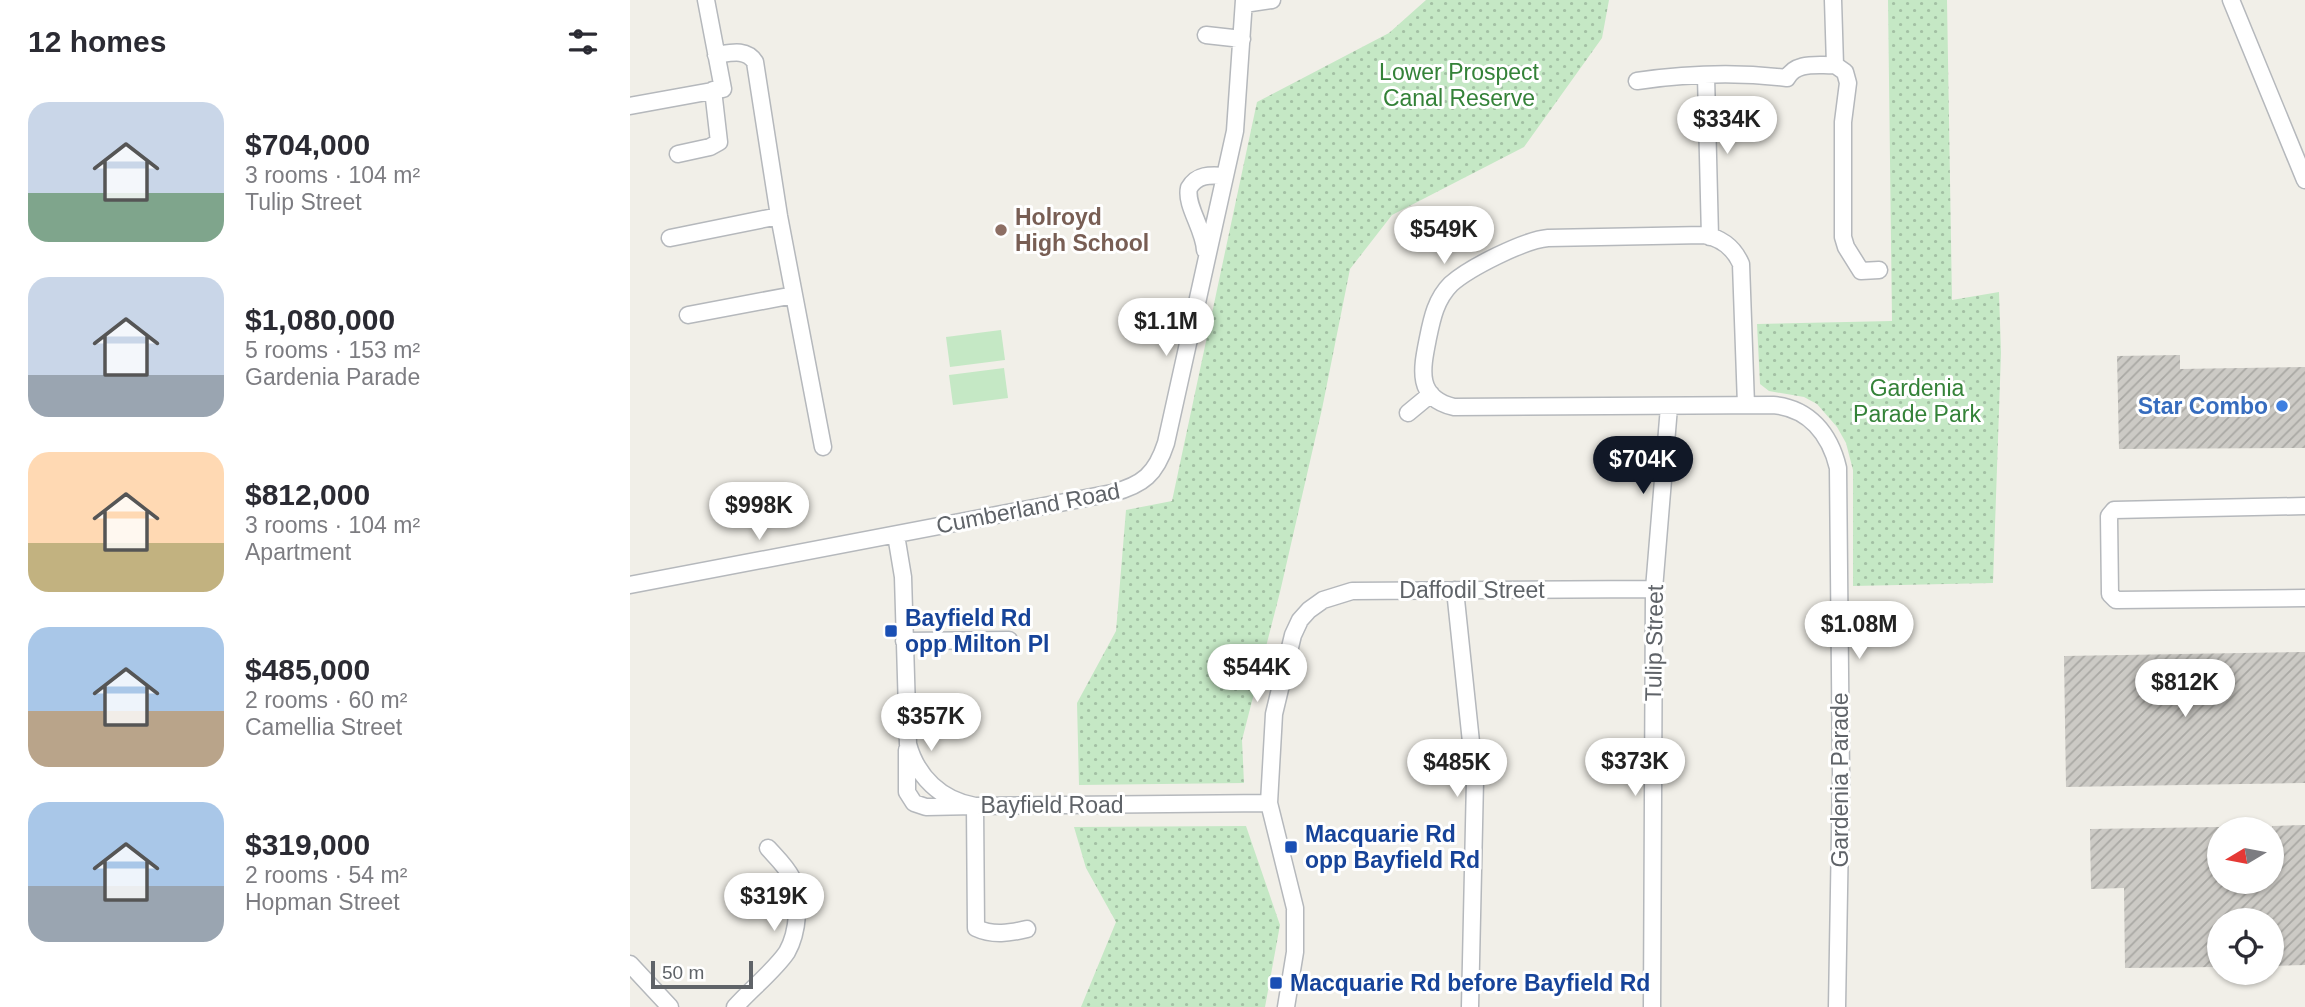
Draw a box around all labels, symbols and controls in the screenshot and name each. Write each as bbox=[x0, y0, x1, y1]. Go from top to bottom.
icon: filters bbox=[564, 23, 602, 61]
text: 12 homes bbox=[28, 25, 166, 58]
park label: Lower Prospect Canal Reserve bbox=[1379, 59, 1540, 111]
pin: $334K bbox=[1678, 96, 1776, 156]
text: $334K bbox=[1693, 106, 1761, 132]
text: $704,000 bbox=[245, 128, 370, 161]
icon: home bbox=[84, 130, 168, 214]
text: 3 rooms · 104 m² bbox=[245, 162, 420, 188]
text: Tulip Street bbox=[245, 189, 362, 215]
place label: Holroyd High School bbox=[1015, 204, 1149, 256]
pin: $549K bbox=[1395, 206, 1493, 266]
text: $549K bbox=[1410, 216, 1478, 242]
marker: Holroyd High School bbox=[993, 222, 1009, 238]
pin: $1.1M bbox=[1117, 298, 1215, 358]
text: $1,080,000 bbox=[245, 303, 395, 336]
icon: home bbox=[84, 305, 168, 389]
text: $1.1M bbox=[1134, 308, 1198, 334]
text: 5 rooms · 153 m² bbox=[245, 337, 420, 363]
text: Gardenia Parade bbox=[245, 364, 420, 390]
park label: Gardenia Parade Park bbox=[1853, 375, 1981, 427]
place label: Star Combo bbox=[2138, 393, 2268, 419]
marker: Star Combo bbox=[2274, 398, 2290, 414]
pin: $704K bbox=[1594, 436, 1692, 496]
text: $704K bbox=[1609, 446, 1677, 472]
street label: Cumberland Road bbox=[934, 477, 1122, 539]
text: $812,000 bbox=[245, 478, 370, 511]
icon: home bbox=[84, 480, 168, 564]
pin: $998K bbox=[710, 482, 808, 542]
text: $998K bbox=[725, 492, 793, 518]
text: 3 rooms · 104 m² bbox=[245, 512, 420, 538]
text: Apartment bbox=[245, 539, 351, 565]
street label: Daffodil Street bbox=[1399, 577, 1545, 603]
street label: Tulip Street bbox=[1640, 584, 1668, 702]
pin: $1.08M bbox=[1802, 602, 1916, 661]
place label: Bayfield Rd opp Milton Pl bbox=[905, 605, 1049, 657]
text: $1.08M bbox=[1821, 611, 1897, 637]
marker: Bayfield Rd opp Milton Pl bbox=[883, 623, 899, 639]
pin: $544K bbox=[1208, 644, 1306, 704]
text: $485,000 bbox=[245, 653, 370, 686]
text: $544K bbox=[1223, 654, 1291, 680]
icon: home bbox=[84, 655, 168, 739]
pin: $812K bbox=[2136, 660, 2234, 719]
text: $812K bbox=[2151, 669, 2219, 695]
text: 2 rooms · 60 m² bbox=[245, 687, 407, 713]
street label: Gardenia Parade bbox=[1827, 692, 1853, 868]
pin: $357K bbox=[882, 694, 980, 753]
text: $357K bbox=[897, 703, 965, 729]
text: Camellia Street bbox=[245, 714, 402, 740]
pin: $373K bbox=[1586, 738, 1684, 798]
pin: $485K bbox=[1408, 740, 1506, 799]
text: $373K bbox=[1601, 748, 1669, 774]
text: $485K bbox=[1423, 749, 1491, 775]
street label: Bayfield Road bbox=[980, 792, 1124, 818]
north arrow bbox=[2207, 817, 2284, 894]
map controls bbox=[2207, 817, 2284, 985]
place label: Macquarie Rd opp Bayfield Rd bbox=[1305, 821, 1480, 873]
text: $319,000 bbox=[245, 828, 370, 861]
icon: home bbox=[84, 830, 168, 914]
marker: Macquarie Rd opp Bayfield Rd bbox=[1283, 839, 1299, 855]
text: 2 rooms · 54 m² bbox=[245, 862, 407, 888]
pin: $319K bbox=[725, 874, 823, 933]
text: $319K bbox=[740, 883, 808, 909]
text: Hopman Street bbox=[245, 889, 400, 915]
button: locate bbox=[2207, 908, 2284, 985]
scale bar bbox=[651, 958, 752, 990]
text: 50 m bbox=[662, 962, 704, 983]
place label: Macquarie Rd before Bayfield Rd bbox=[1290, 970, 1650, 996]
marker: Macquarie Rd before Bayfield Rd bbox=[1268, 975, 1284, 991]

